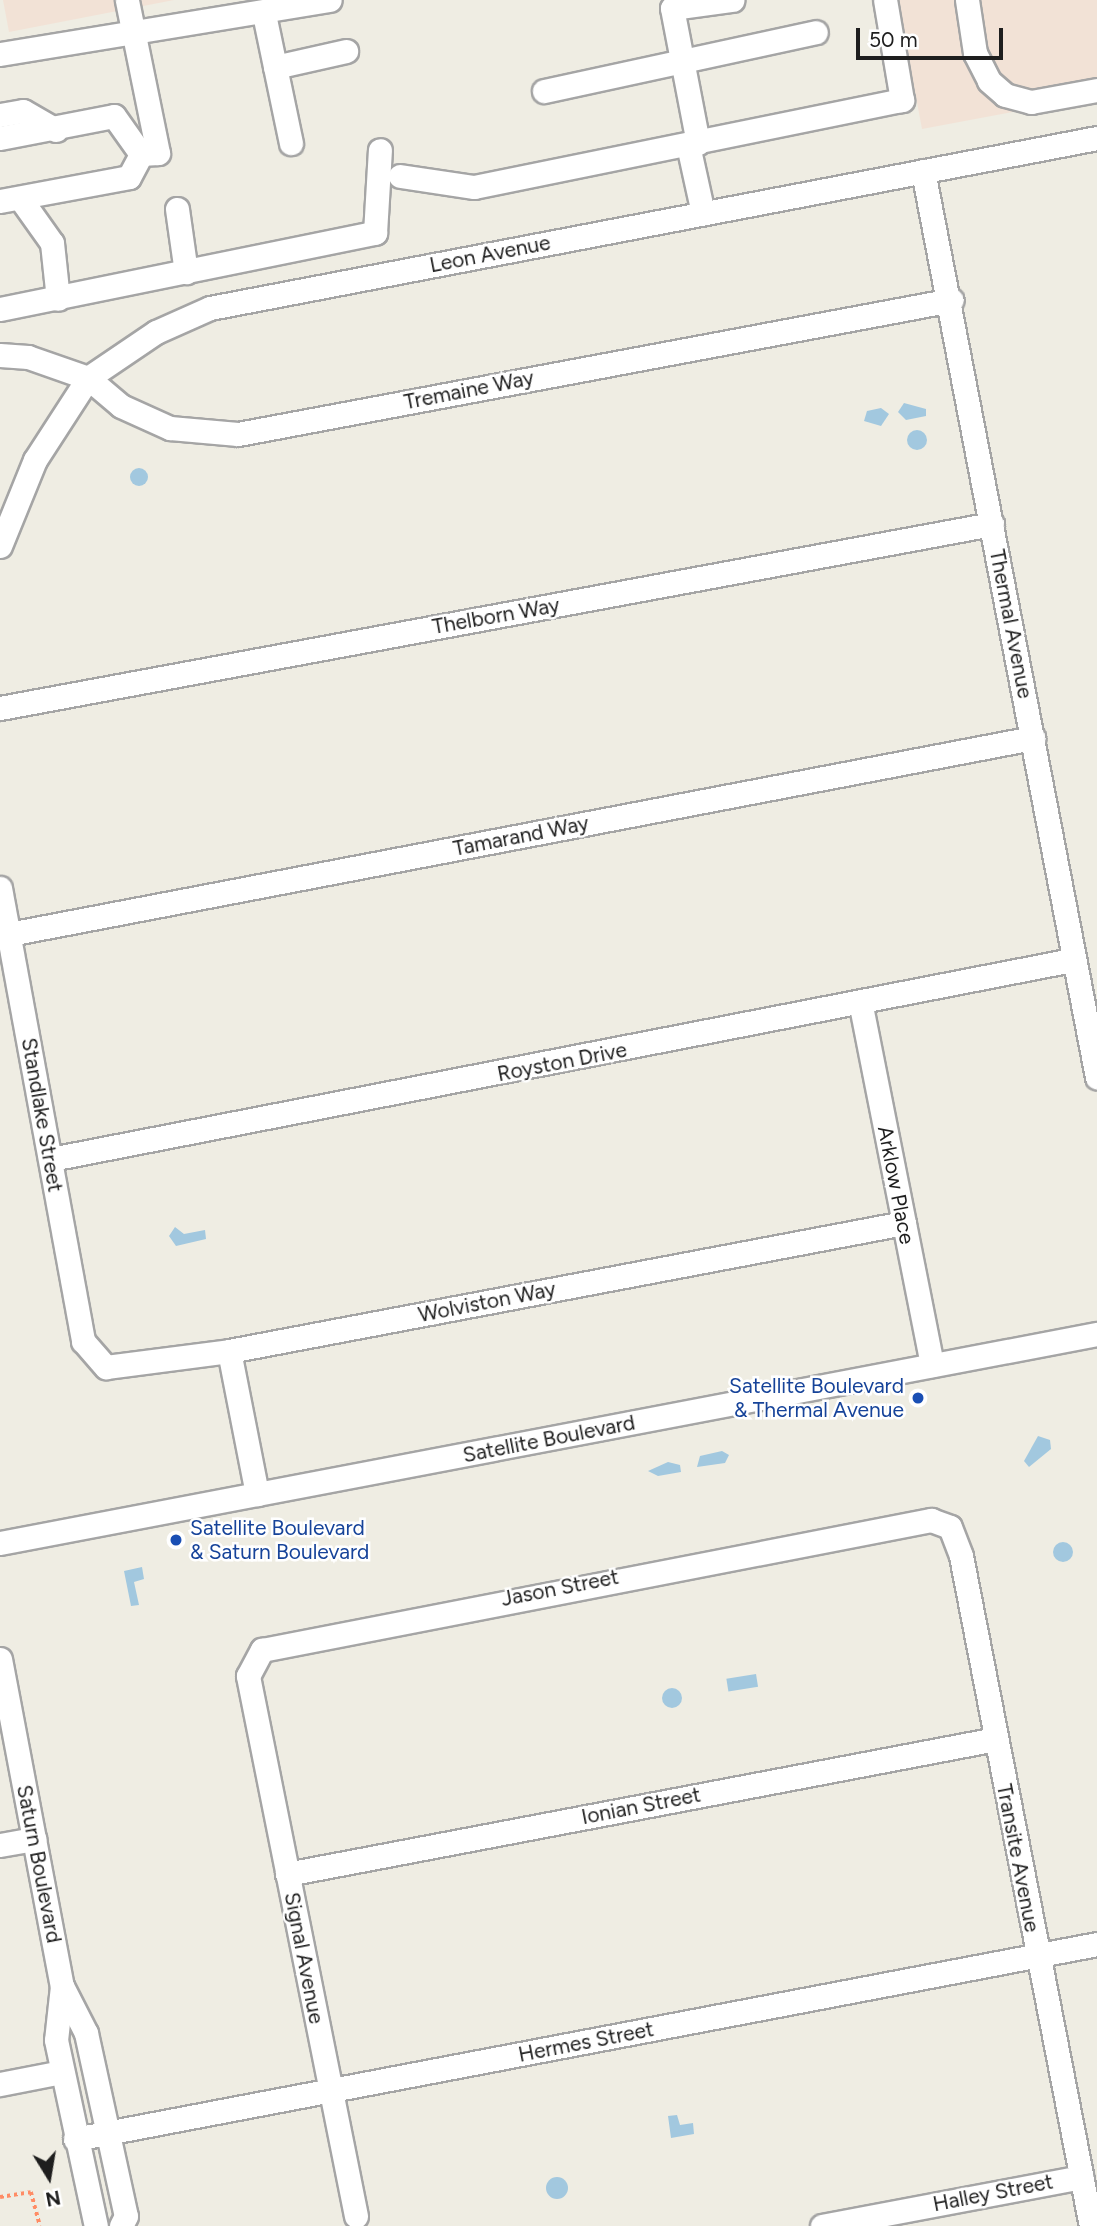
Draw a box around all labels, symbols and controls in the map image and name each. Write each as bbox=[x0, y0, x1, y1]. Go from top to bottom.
scale bar bbox=[859, 14, 1006, 58]
text: 50 m bbox=[869, 27, 918, 52]
street label: Leon Avenue bbox=[427, 230, 553, 278]
street label: Tremaine Way bbox=[402, 365, 536, 415]
street label: Thermal Avenue bbox=[984, 547, 1038, 701]
street label: Thelborn Way bbox=[430, 592, 562, 640]
street label: Tamarand Way bbox=[451, 811, 591, 861]
street label: Standlake Street bbox=[16, 1036, 68, 1194]
street label: Royston Drive bbox=[495, 1037, 629, 1087]
street label: Arklow Place bbox=[872, 1124, 920, 1246]
street label: Wolviston Way bbox=[416, 1276, 558, 1328]
place label: Satellite Boulevard & Thermal Avenue bbox=[729, 1373, 904, 1423]
marker: Satellite Boulevard & Thermal Avenue bbox=[910, 1390, 926, 1406]
street label: Satellite Boulevard bbox=[461, 1410, 637, 1468]
place label: Satellite Boulevard & Saturn Boulevard bbox=[190, 1515, 369, 1565]
marker: Satellite Boulevard & Saturn Boulevard bbox=[168, 1532, 184, 1548]
street label: Jason Street bbox=[499, 1564, 621, 1612]
street label: Ionian Street bbox=[579, 1782, 703, 1830]
street label: Transite Avenue bbox=[991, 1782, 1045, 1934]
street label: Saturn Boulevard bbox=[11, 1783, 67, 1945]
street label: Signal Avenue bbox=[279, 1890, 329, 2026]
street label: Hermes Street bbox=[516, 2017, 656, 2067]
north arrow bbox=[14, 2142, 84, 2212]
street label: Halley Street bbox=[931, 2169, 1055, 2217]
text: N bbox=[44, 2185, 63, 2211]

